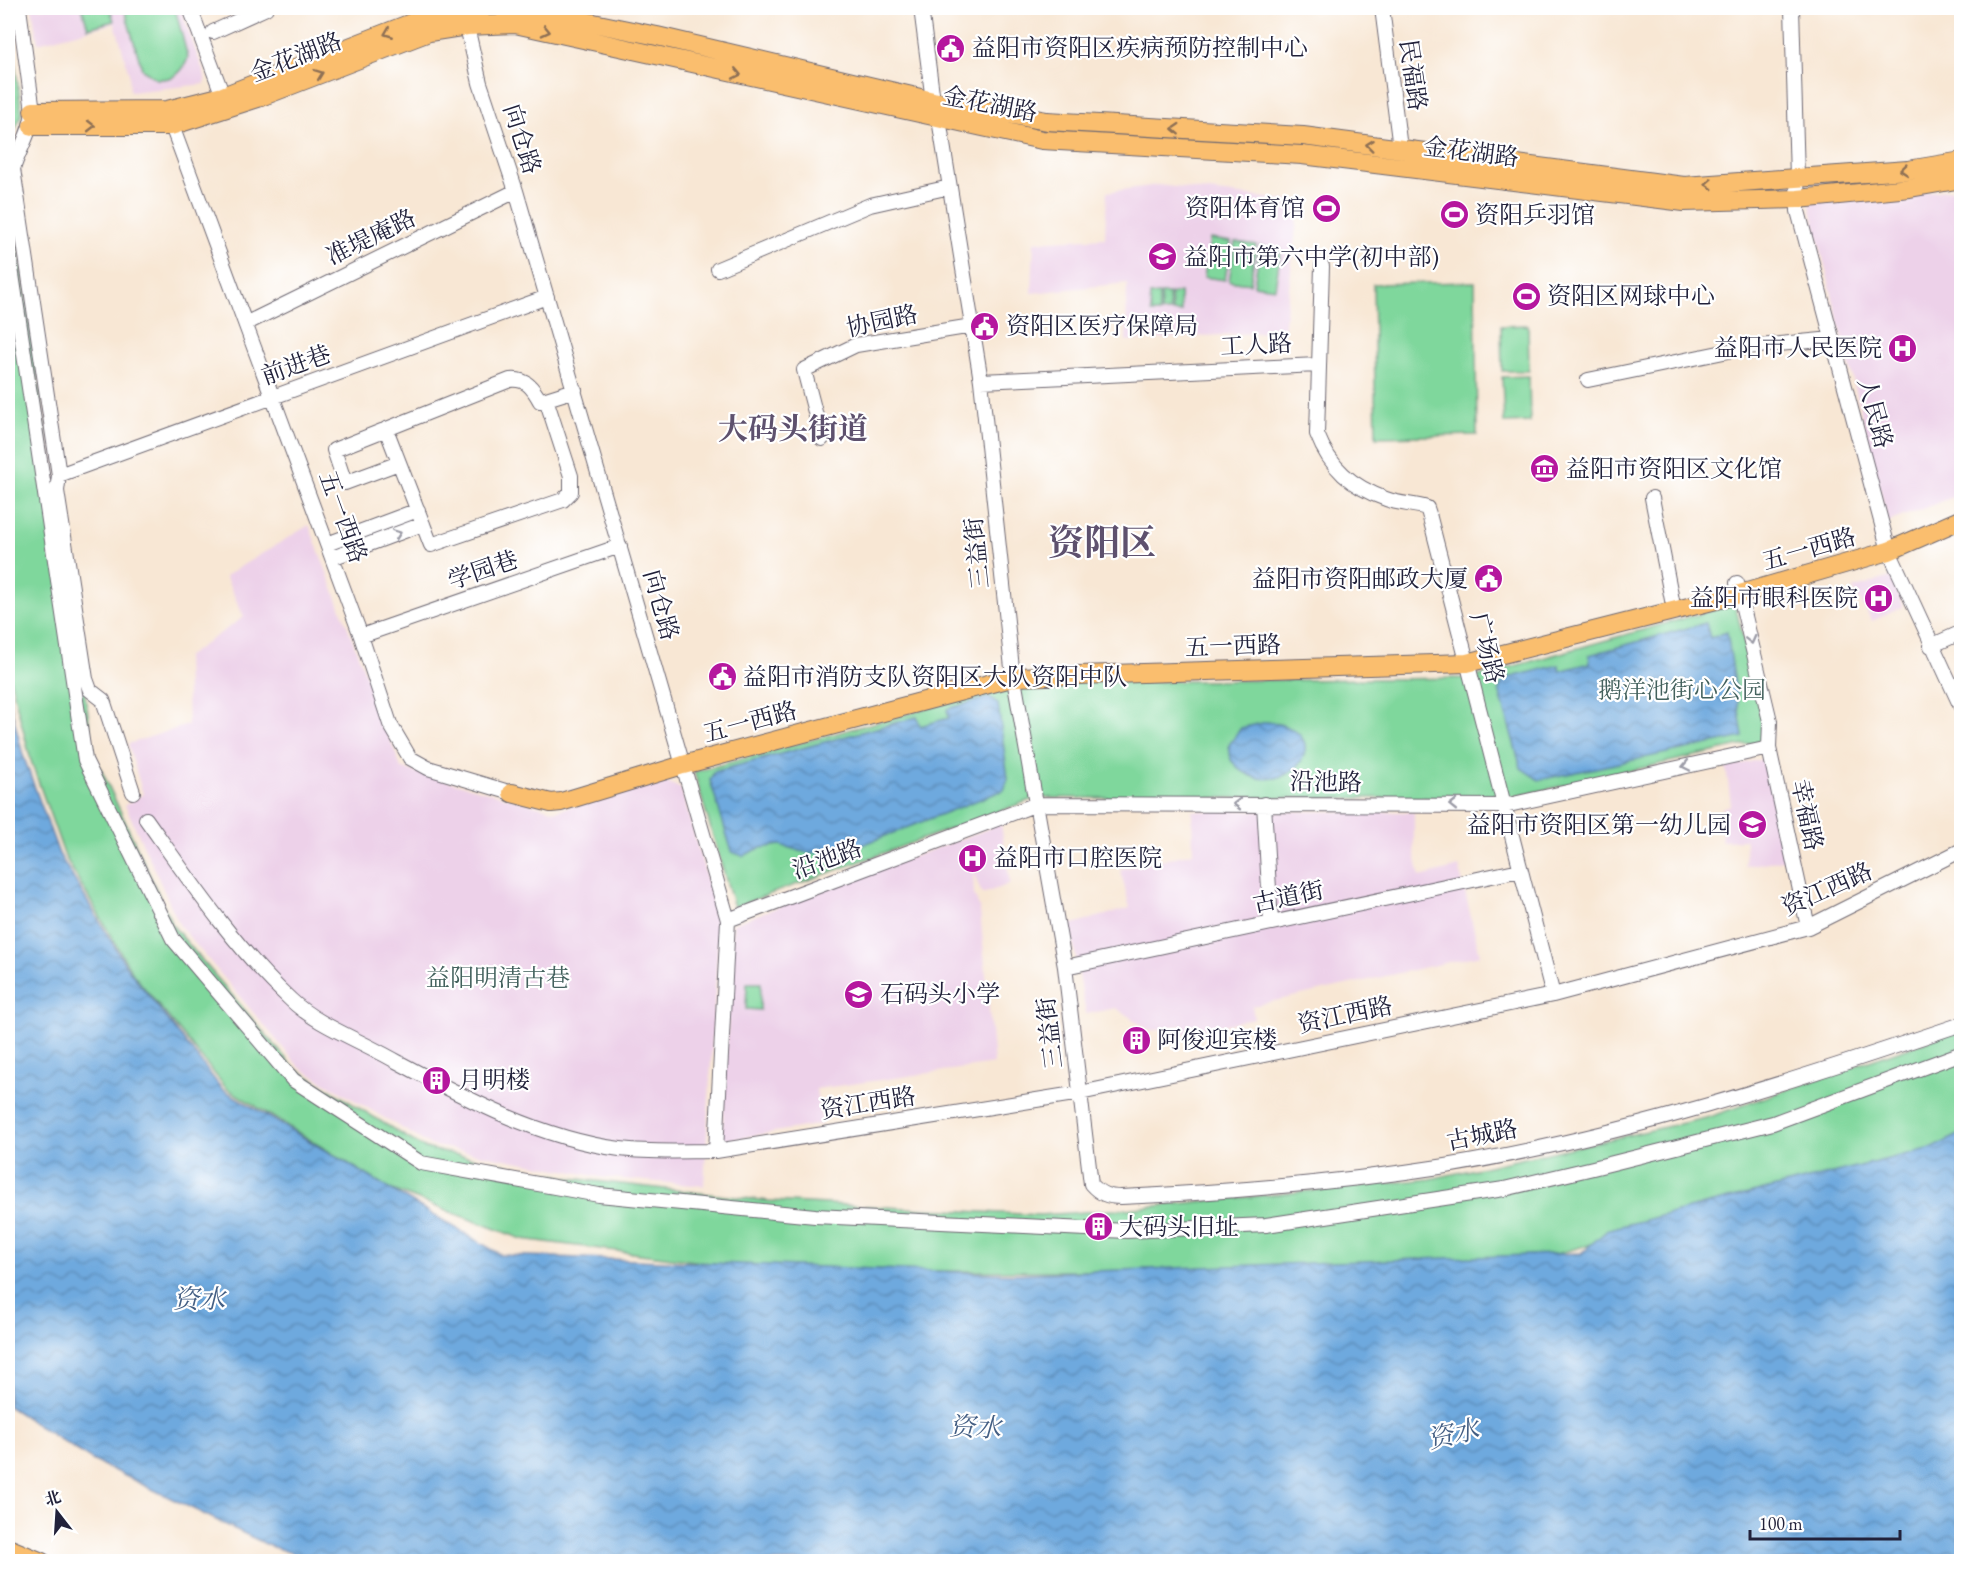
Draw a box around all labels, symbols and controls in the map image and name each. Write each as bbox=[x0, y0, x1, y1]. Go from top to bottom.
one-way arrow bbox=[541, 24, 551, 37]
street label: 金花湖路 bbox=[245, 25, 346, 88]
one-way arrow bbox=[383, 25, 393, 38]
public building icon: 益阳市资阳区疾病预防控制中心 bbox=[935, 32, 967, 64]
place label: 益阳市资阳区疾病预防控制中心 bbox=[972, 32, 1308, 63]
street label: 民福路 bbox=[1393, 37, 1434, 113]
one-way arrow bbox=[731, 67, 741, 80]
one-way arrow bbox=[313, 69, 324, 82]
street label: 金花湖路 bbox=[940, 79, 1040, 128]
street label: 向仓路 bbox=[497, 100, 548, 178]
one-way arrow bbox=[86, 120, 95, 132]
one-way arrow bbox=[1171, 122, 1180, 135]
street label: 金花湖路 bbox=[1422, 130, 1521, 173]
one-way arrow bbox=[1365, 139, 1375, 151]
one-way arrow bbox=[1899, 163, 1908, 176]
one-way arrow bbox=[1705, 178, 1714, 191]
place label: 资阳体育馆 bbox=[1185, 192, 1305, 223]
sports icon: 资阳体育馆 bbox=[1310, 192, 1342, 224]
sports icon: 资阳乒羽馆 bbox=[1438, 199, 1470, 231]
place label: 资阳乒羽馆 bbox=[1475, 199, 1595, 230]
street label: 准堤庵路 bbox=[321, 202, 421, 272]
school or university icon: 益阳市第六中学(初中部) bbox=[1147, 241, 1179, 273]
place label: 益阳市第六中学(初中部) bbox=[1184, 241, 1439, 272]
sports icon: 资阳区网球中心 bbox=[1510, 280, 1542, 312]
place label: 资阳区网球中心 bbox=[1547, 280, 1715, 311]
street label: 协园路 bbox=[843, 298, 920, 343]
public building icon: 资阳区医疗保障局 bbox=[969, 310, 1001, 342]
place label: 资阳区医疗保障局 bbox=[1006, 310, 1198, 341]
street label: 工人路 bbox=[1219, 327, 1293, 362]
place label: 益阳市人民医院 bbox=[1714, 332, 1882, 363]
hospital icon: 益阳市人民医院 bbox=[1887, 332, 1919, 364]
street label: 前进巷 bbox=[257, 338, 335, 391]
street label: 人民路 bbox=[1851, 374, 1900, 452]
district label: 大码头街道 bbox=[718, 409, 868, 448]
museum icon: 益阳市资阳区文化馆 bbox=[1529, 453, 1561, 485]
place label: 益阳市资阳区文化馆 bbox=[1566, 453, 1782, 484]
street label: 五一西路 bbox=[312, 466, 374, 567]
street label: 三益街 bbox=[957, 516, 996, 590]
district label: 资阳区 bbox=[1048, 519, 1156, 566]
street label: 五一西路 bbox=[1758, 520, 1859, 577]
one-way arrow bbox=[391, 529, 402, 541]
street label: 学园巷 bbox=[444, 543, 522, 596]
place label: 益阳市资阳邮政大厦 bbox=[1252, 563, 1468, 594]
public building icon: 益阳市资阳邮政大厦 bbox=[1473, 563, 1505, 595]
street label: 向仓路 bbox=[637, 566, 686, 644]
place label: 益阳市眼科医院 bbox=[1690, 582, 1858, 613]
hospital icon: 益阳市眼科医院 bbox=[1863, 582, 1895, 614]
street label: 广场路 bbox=[1464, 609, 1511, 687]
street label: 五一西路 bbox=[1184, 628, 1281, 663]
one-way arrow bbox=[1743, 635, 1756, 645]
public building icon: 益阳市消防支队资阳区大队资阳中队 bbox=[706, 661, 738, 693]
place label: 益阳市消防支队资阳区大队资阳中队 bbox=[743, 661, 1127, 692]
park label: 鹅洋池街心公园 bbox=[1598, 674, 1766, 705]
street label: 五一西路 bbox=[699, 694, 800, 749]
one-way arrow bbox=[1681, 759, 1691, 772]
street label: 沿池路 bbox=[1290, 765, 1362, 798]
street label: 幸福路 bbox=[1785, 776, 1830, 853]
one-way arrow bbox=[1233, 798, 1242, 810]
one-way arrow bbox=[1449, 799, 1458, 811]
place label: 益阳市资阳区第一幼儿园 bbox=[1467, 809, 1731, 840]
school or university icon: 益阳市资阳区第一幼儿园 bbox=[1736, 809, 1768, 841]
street label: 沿池路 bbox=[788, 832, 866, 885]
hospital icon: 益阳市口腔医院 bbox=[957, 842, 989, 874]
place label: 益阳市口腔医院 bbox=[994, 842, 1162, 873]
street label: 资江西路 bbox=[1777, 855, 1877, 922]
street label: 古道街 bbox=[1249, 874, 1326, 919]
park label: 益阳明清古巷 bbox=[426, 962, 570, 993]
school or university icon: 石码头小学 bbox=[843, 978, 875, 1010]
place label: 石码头小学 bbox=[880, 978, 1000, 1009]
street label: 资江西路 bbox=[1295, 989, 1395, 1040]
street label: 三益街 bbox=[1030, 995, 1069, 1071]
building icon: 阿俊迎宾楼 bbox=[1120, 1024, 1152, 1056]
place label: 阿俊迎宾楼 bbox=[1157, 1024, 1277, 1055]
building icon: 月明楼 bbox=[421, 1064, 453, 1096]
place label: 月明楼 bbox=[458, 1064, 530, 1095]
street label: 资江西路 bbox=[818, 1080, 918, 1125]
street label: 古城路 bbox=[1444, 1112, 1520, 1157]
building icon: 大码头旧址 bbox=[1082, 1211, 1114, 1243]
place label: 大码头旧址 bbox=[1119, 1211, 1239, 1242]
water label: 资水 bbox=[173, 1282, 228, 1316]
water label: 资水 bbox=[948, 1409, 1005, 1445]
water label: 资水 bbox=[1424, 1411, 1485, 1456]
north arrow bbox=[27, 1482, 87, 1542]
text: 北 bbox=[42, 1486, 63, 1511]
scale bar bbox=[1750, 1503, 1900, 1541]
text: 100 m bbox=[1759, 1512, 1803, 1535]

